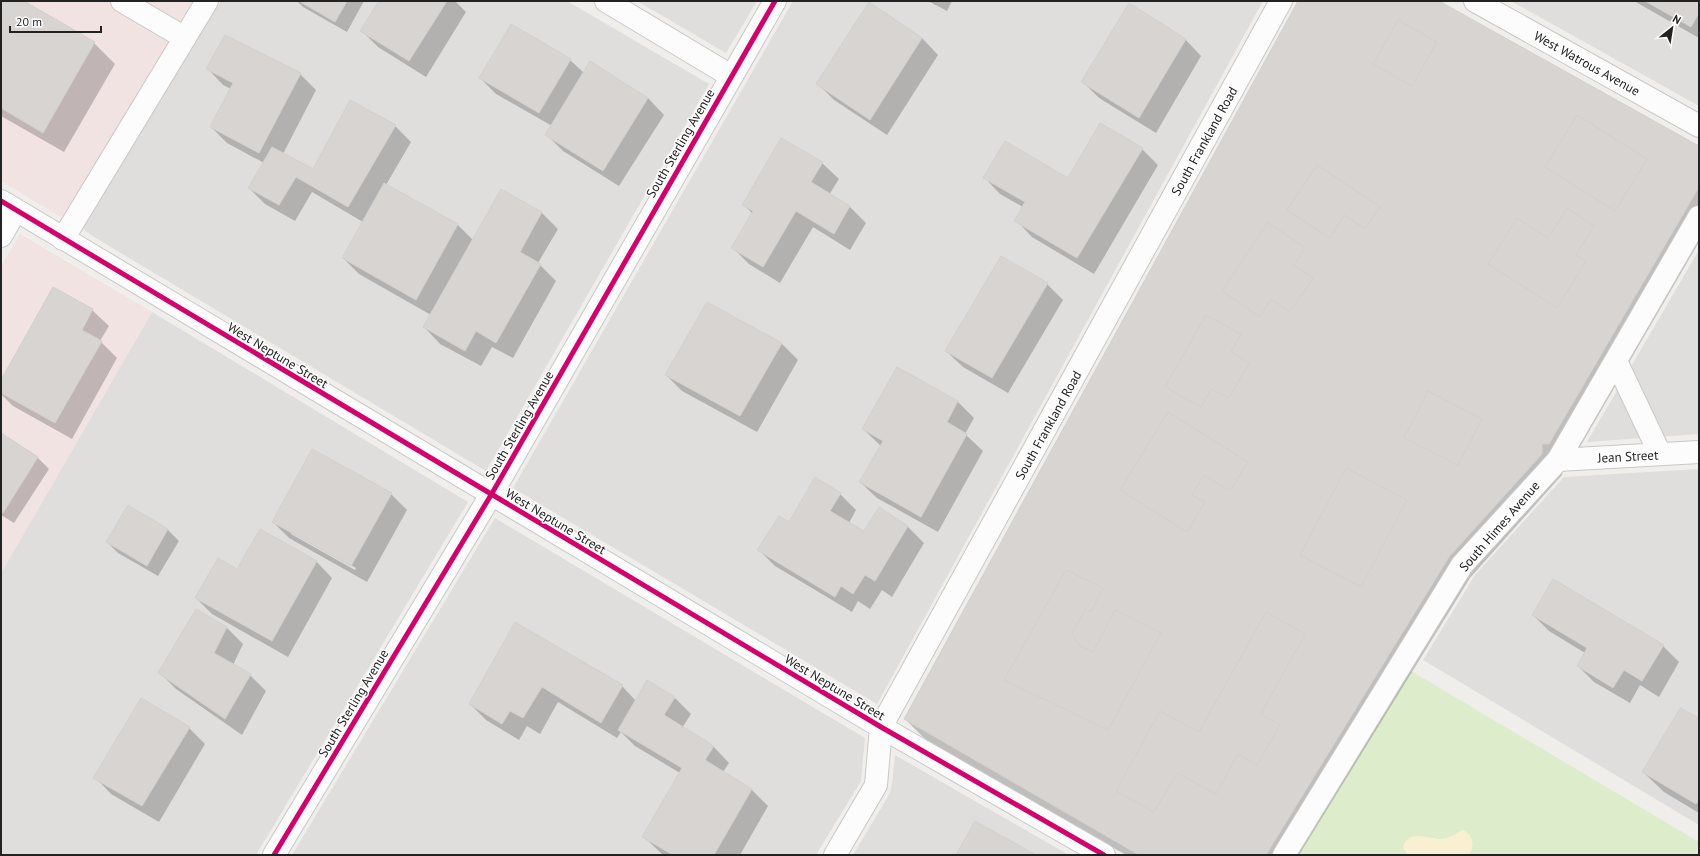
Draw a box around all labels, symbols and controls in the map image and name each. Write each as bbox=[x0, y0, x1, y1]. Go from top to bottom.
scale bar bbox=[10, 8, 101, 34]
north arrow bbox=[1652, 8, 1692, 48]
text: N bbox=[1670, 11, 1684, 27]
text: 20 m bbox=[16, 14, 42, 29]
street label: West Watrous Avenue bbox=[1531, 27, 1643, 100]
street label: South Frankland Road bbox=[1167, 84, 1241, 199]
street label: South Sterling Avenue bbox=[642, 86, 719, 201]
street label: West Neptune Street bbox=[224, 319, 332, 392]
street label: South Sterling Avenue bbox=[481, 368, 558, 483]
street label: South Frankland Road bbox=[1011, 368, 1085, 483]
street label: Jean Street bbox=[1596, 446, 1659, 467]
street label: South Himes Avenue bbox=[1455, 478, 1543, 575]
street label: West Neptune Street bbox=[502, 485, 610, 558]
street label: South Sterling Avenue bbox=[314, 646, 392, 760]
street label: West Neptune Street bbox=[781, 651, 889, 724]

